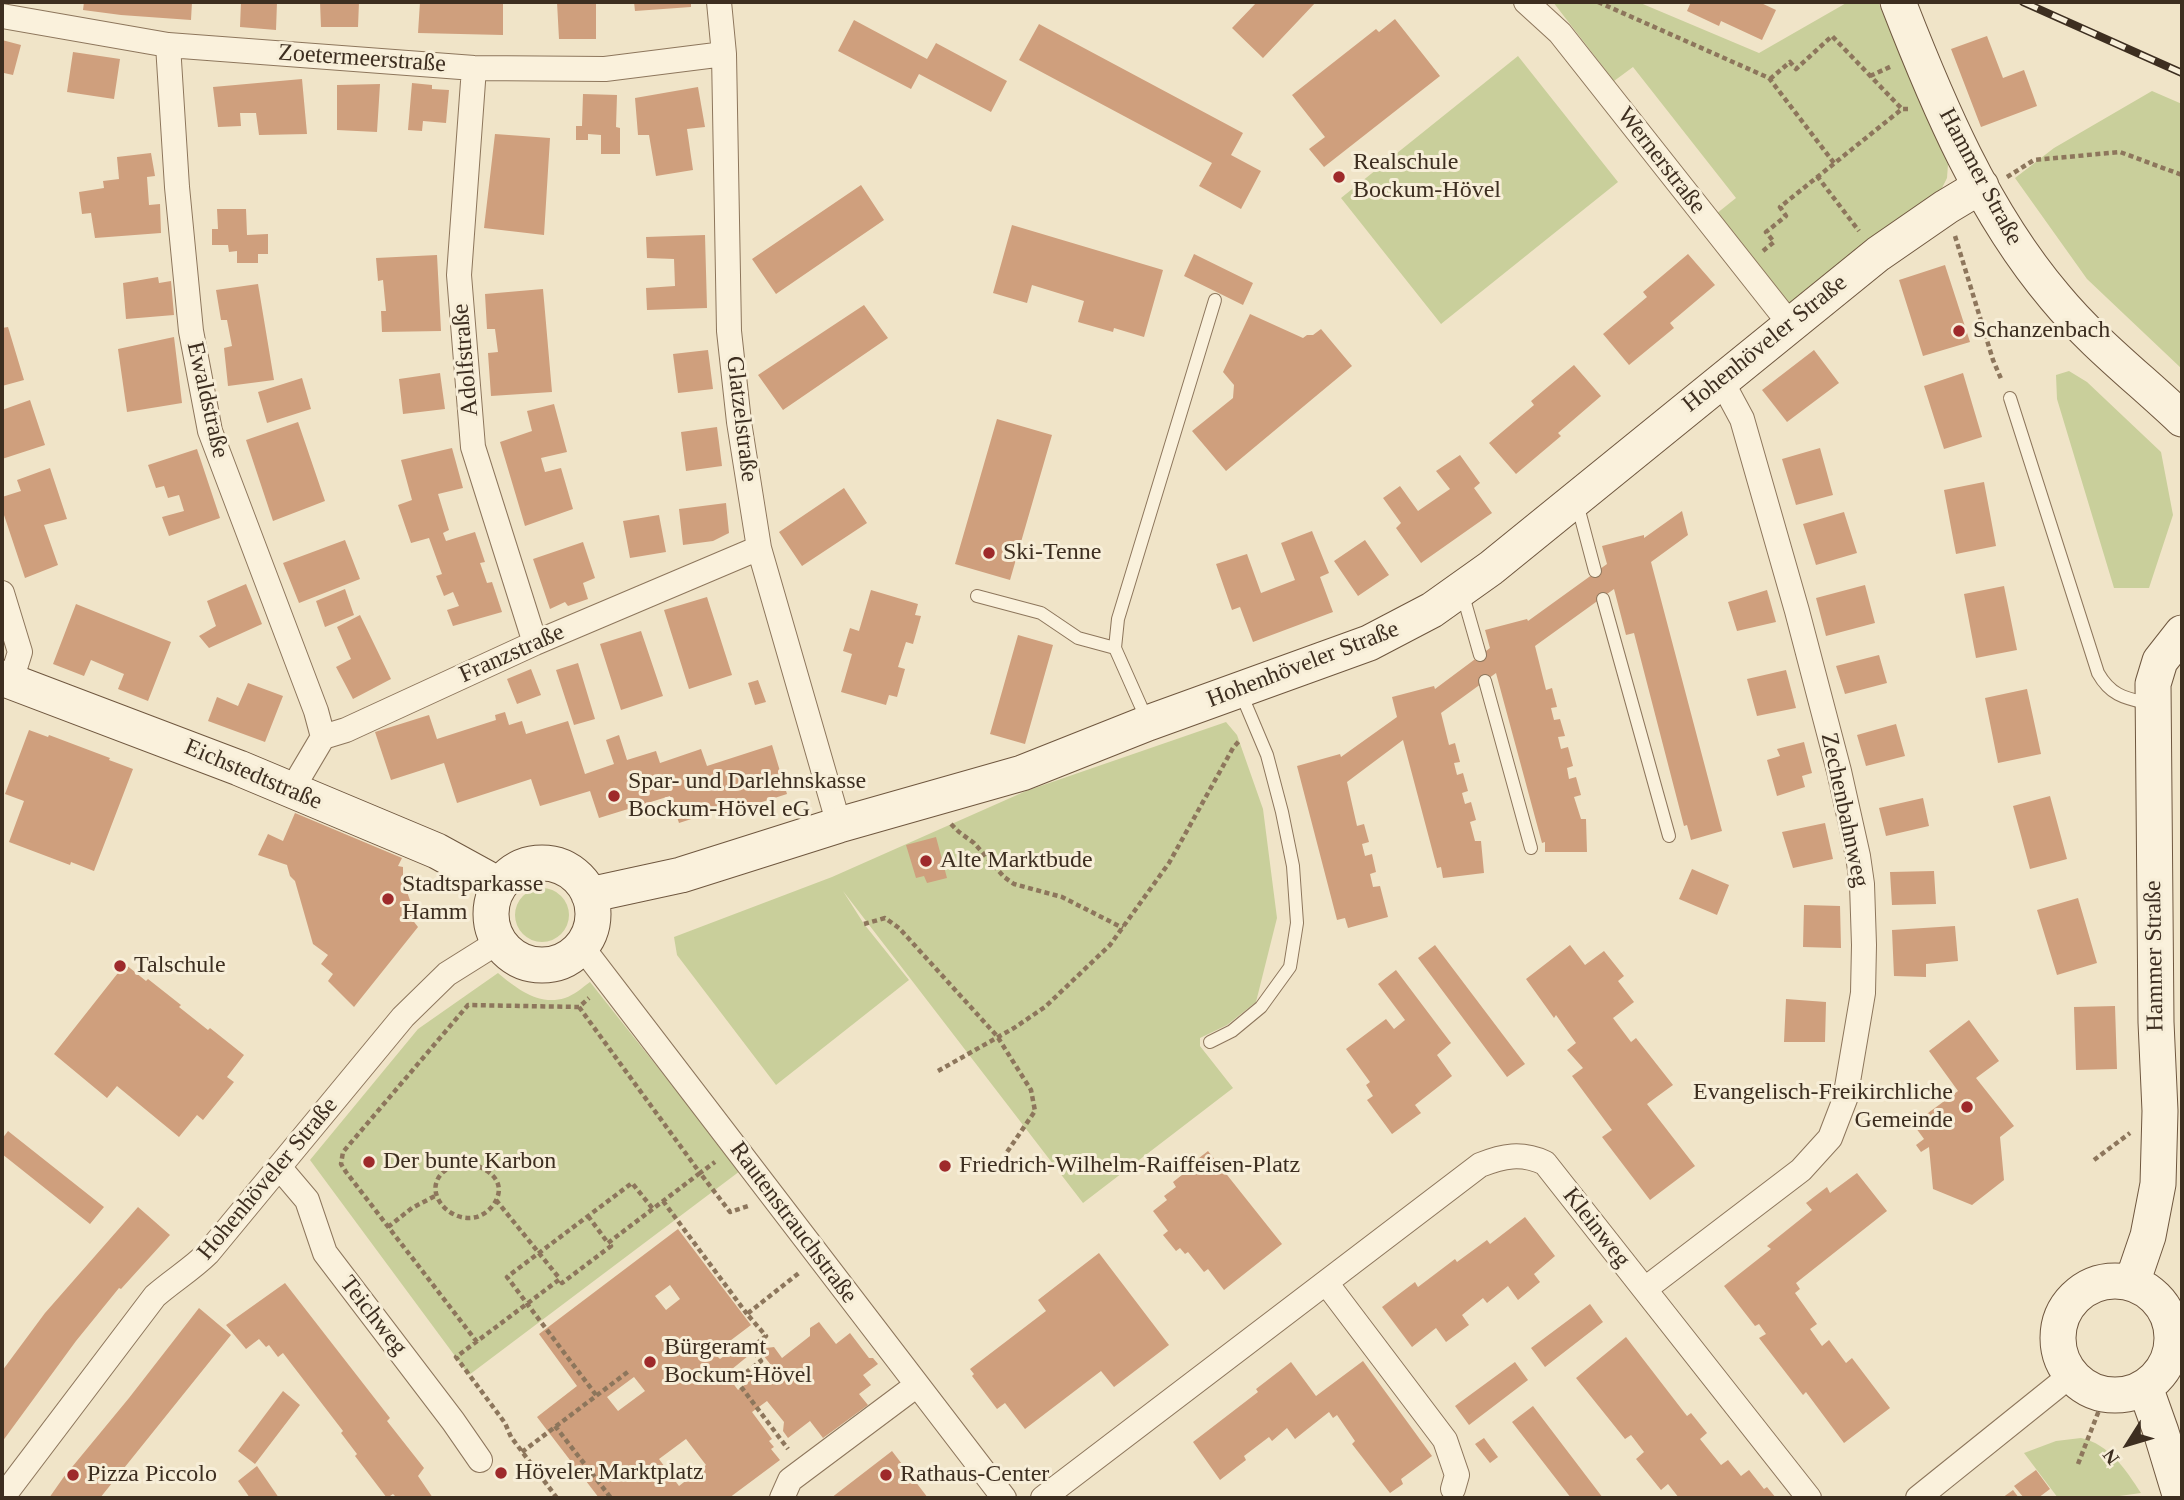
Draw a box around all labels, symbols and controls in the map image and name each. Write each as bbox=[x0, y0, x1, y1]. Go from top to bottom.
street label: Zoetermeerstraße bbox=[277, 39, 447, 79]
street label: Wernerstraße bbox=[1610, 102, 1712, 220]
street label: Hammer Straße bbox=[1932, 103, 2028, 251]
place label: Realschule Bockum-Hövel bbox=[1353, 149, 1501, 205]
marker: Realschule Bockum-Hövel bbox=[1331, 169, 1347, 185]
street label: Hohenhöveler Straße bbox=[1677, 269, 1853, 419]
street label: Adolfstraße bbox=[447, 302, 485, 418]
place label: Schanzenbach bbox=[1973, 317, 2110, 345]
marker: Schanzenbach bbox=[1951, 323, 1967, 339]
street label: Ewaldstraße bbox=[180, 339, 234, 461]
street label: Glatzelstraße bbox=[719, 354, 763, 484]
place label: Ski-Tenne bbox=[1003, 539, 1101, 567]
marker: Ski-Tenne bbox=[981, 545, 997, 561]
street label: Hohenhöveler Straße bbox=[1203, 615, 1403, 715]
street label: Franzstraße bbox=[455, 618, 569, 690]
street label: Zechenbahnweg bbox=[1814, 730, 1874, 890]
street label: Eichstedtstraße bbox=[180, 733, 326, 817]
place label: Spar- und Darlehnskasse Bockum-Hövel eG bbox=[628, 768, 866, 824]
marker: Spar- und Darlehnskasse Bockum-Hövel eG bbox=[606, 788, 622, 804]
place label: Alte Marktbude bbox=[940, 847, 1093, 875]
marker: Alte Marktbude bbox=[918, 853, 934, 869]
place label: Stadtsparkasse Hamm bbox=[402, 871, 543, 927]
street label: Hammer Straße bbox=[2139, 880, 2171, 1032]
marker: Stadtsparkasse Hamm bbox=[380, 891, 396, 907]
place label: Talschule bbox=[134, 952, 226, 980]
marker: Talschule bbox=[112, 958, 128, 974]
place label: Evangelisch-Freikirchliche Gemeinde bbox=[1693, 1079, 1953, 1135]
street label: Hohenhöveler Straße bbox=[192, 1092, 344, 1266]
marker: Evangelisch-Freikirchliche Gemeinde bbox=[1959, 1099, 1975, 1115]
street label: Rautenstrauchstraße bbox=[723, 1137, 863, 1309]
place label: Der bunte Karbon bbox=[383, 1148, 556, 1176]
place label: Friedrich-Wilhelm-Raiffeisen-Platz bbox=[959, 1152, 1300, 1180]
marker: Der bunte Karbon bbox=[361, 1154, 377, 1170]
marker: Friedrich-Wilhelm-Raiffeisen-Platz bbox=[937, 1158, 953, 1174]
street label: Kleinweg bbox=[1556, 1182, 1636, 1274]
street label: Teichweg bbox=[333, 1271, 413, 1361]
place label: Bürgeramt Bockum-Hövel bbox=[664, 1334, 812, 1390]
marker: Bürgeramt Bockum-Hövel bbox=[642, 1354, 658, 1370]
north arrow bbox=[2093, 1409, 2163, 1479]
text: N bbox=[2098, 1445, 2123, 1469]
place label: Höveler Marktplatz bbox=[515, 1459, 704, 1487]
place label: Pizza Piccolo bbox=[87, 1461, 217, 1489]
place label: Rathaus-Center bbox=[900, 1461, 1049, 1489]
marker: Höveler Marktplatz bbox=[493, 1465, 509, 1481]
marker: Pizza Piccolo bbox=[65, 1467, 81, 1483]
marker: Rathaus-Center bbox=[878, 1467, 894, 1483]

